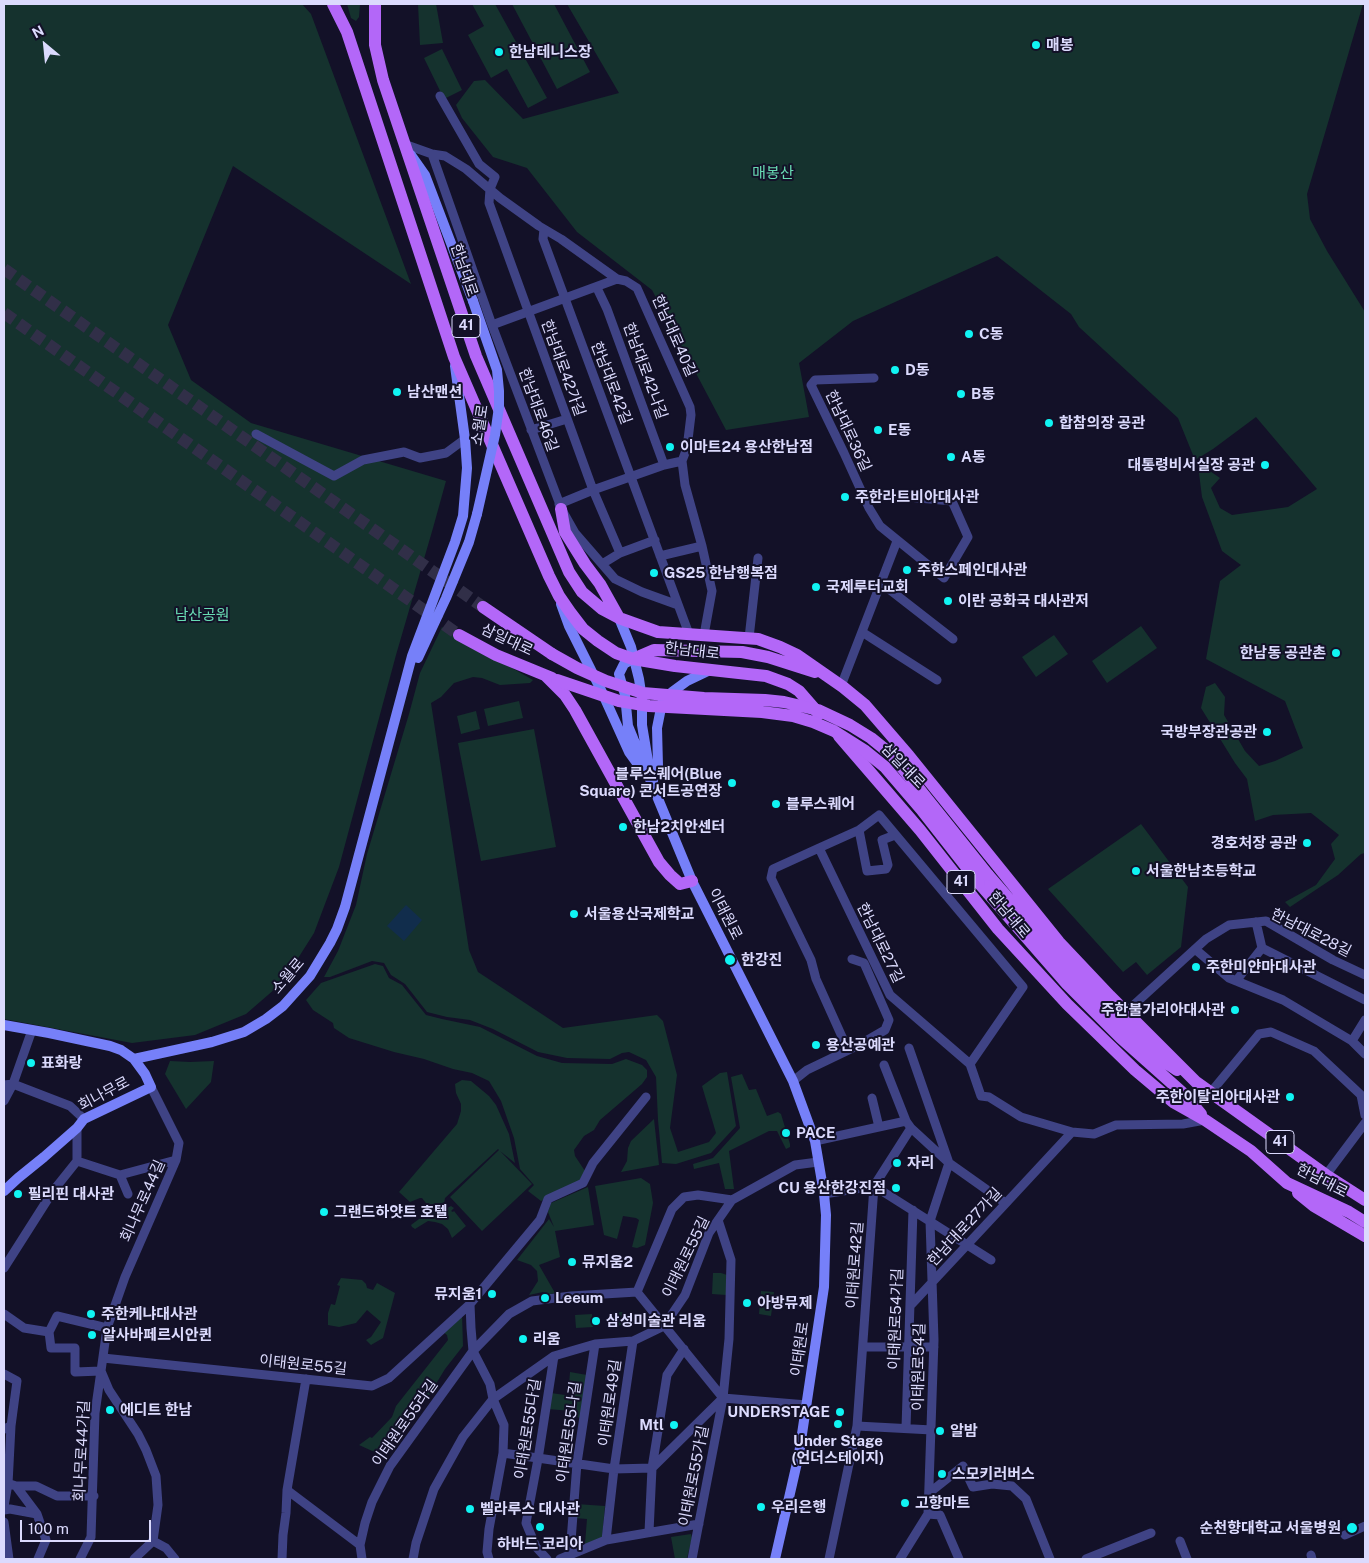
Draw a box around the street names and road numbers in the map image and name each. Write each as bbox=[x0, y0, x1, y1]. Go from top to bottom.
street label: 한남대로 bbox=[447, 241, 481, 299]
street label: 한남대로40길 bbox=[648, 292, 700, 380]
road number: 41 bbox=[452, 314, 480, 338]
street label: 한남대로42가길 bbox=[537, 317, 589, 419]
street label: 한남대로42나길 bbox=[619, 320, 671, 422]
street label: 한남대로42길 bbox=[587, 339, 635, 427]
street label: 한남대로46길 bbox=[515, 366, 561, 454]
street label: 한남대로36길 bbox=[821, 387, 875, 475]
street label: 소월로 bbox=[468, 403, 492, 447]
street label: 삼일대로 bbox=[478, 620, 536, 660]
street label: 한남대로 bbox=[664, 639, 720, 663]
street label: 삼일대로 bbox=[877, 740, 929, 792]
road number: 41 bbox=[947, 870, 975, 894]
street label: 이태원로 bbox=[704, 885, 746, 943]
street label: 한남대로 bbox=[984, 888, 1034, 942]
street label: 한남대로27길 bbox=[853, 900, 907, 986]
street label: 한남대로28길 bbox=[1268, 905, 1354, 961]
street label: 소월로 bbox=[268, 954, 308, 998]
street label: 회나무로 bbox=[75, 1073, 133, 1115]
road number: 41 bbox=[1266, 1130, 1294, 1154]
street label: 회나무로44길 bbox=[117, 1157, 169, 1245]
street label: 한남대로 bbox=[1293, 1160, 1351, 1202]
street label: 한남대로27가길 bbox=[924, 1184, 1006, 1270]
street label: 이태원로55길 bbox=[659, 1213, 713, 1301]
street label: 이태원로42길 bbox=[843, 1221, 867, 1309]
street label: 이태원로54가길 bbox=[885, 1268, 907, 1370]
street label: 이태원로 bbox=[787, 1320, 813, 1378]
street label: 이태원로54길 bbox=[909, 1323, 929, 1411]
street label: 이태원로55길 bbox=[258, 1351, 348, 1379]
street label: 이태원로49길 bbox=[595, 1358, 625, 1448]
street label: 이태원로55라길 bbox=[368, 1376, 442, 1470]
street label: 이태원로55다길 bbox=[511, 1377, 545, 1481]
street label: 이태원로55나길 bbox=[553, 1380, 585, 1484]
street label: 회나무로44가길 bbox=[70, 1400, 94, 1502]
street label: 이태원로55가길 bbox=[675, 1424, 713, 1528]

